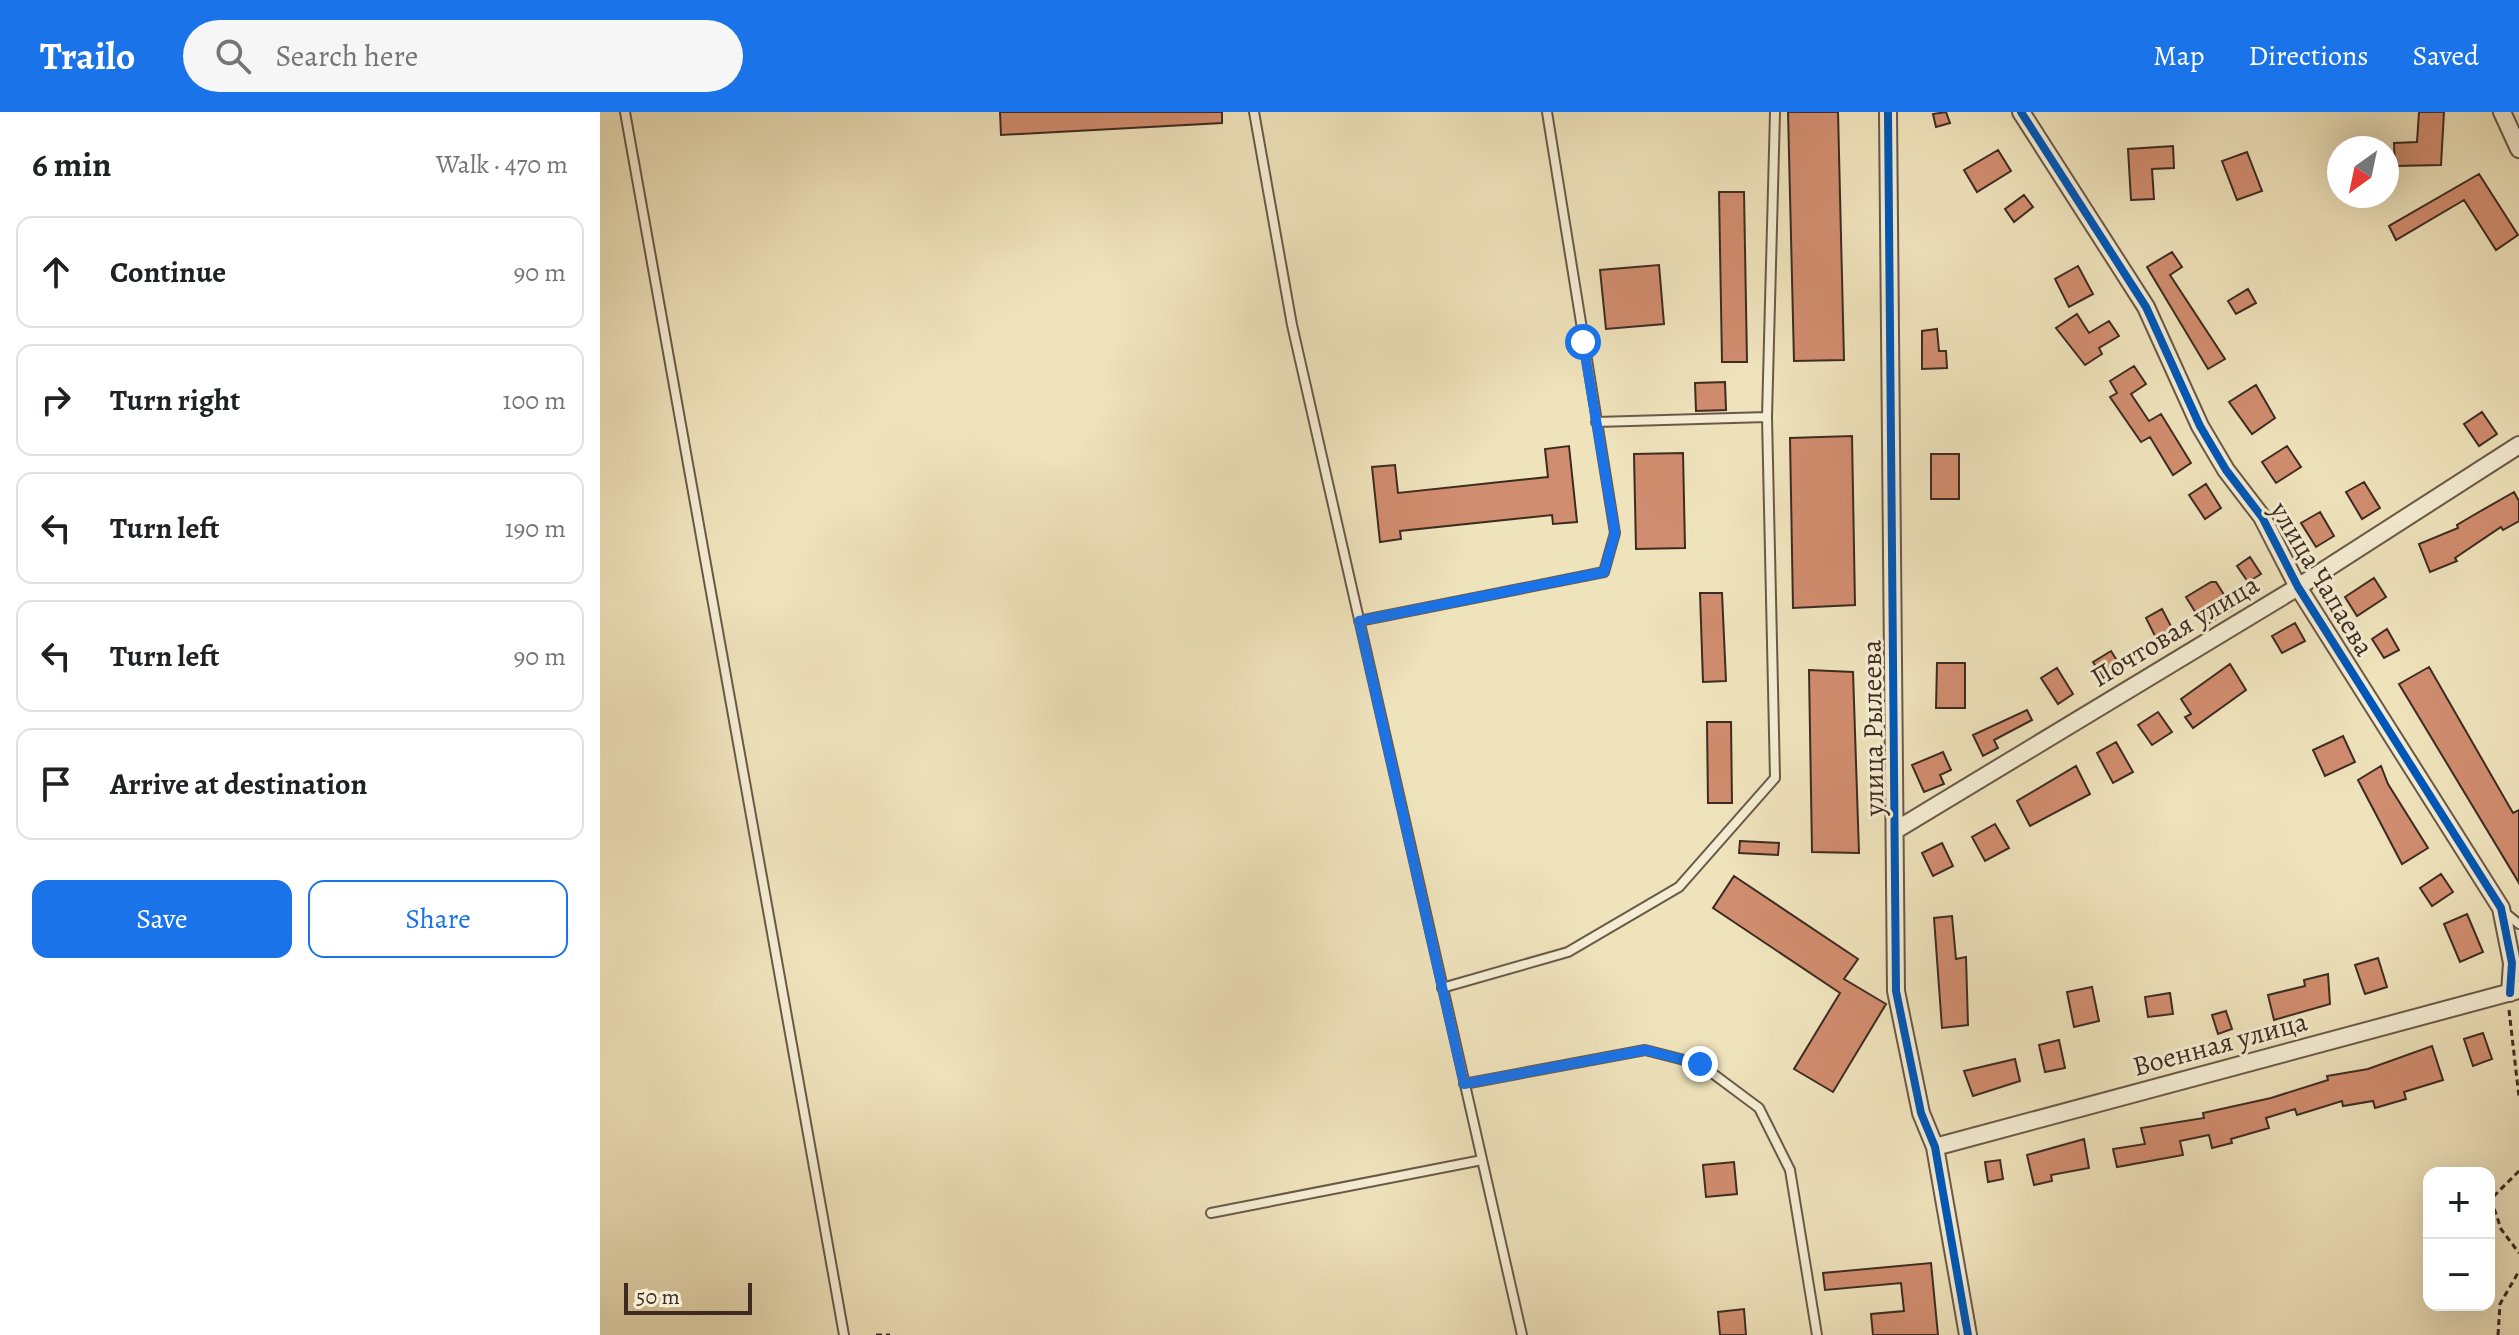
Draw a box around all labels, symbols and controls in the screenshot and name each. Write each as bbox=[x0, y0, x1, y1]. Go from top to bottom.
search box bbox=[183, 20, 743, 92]
text: Trailo bbox=[40, 30, 135, 82]
icon: search bbox=[211, 34, 255, 78]
text: Search here bbox=[275, 36, 418, 76]
text: Map bbox=[2153, 37, 2204, 75]
text: Directions bbox=[2248, 37, 2369, 75]
text: Saved bbox=[2413, 37, 2479, 75]
north arrow bbox=[2327, 136, 2399, 208]
text: 6 min bbox=[32, 141, 111, 188]
text: Walk · 470 m bbox=[436, 147, 568, 182]
icon: ahead bbox=[34, 250, 78, 294]
text: Continue bbox=[110, 252, 226, 292]
text: 90 m bbox=[514, 255, 566, 290]
route start bbox=[1565, 324, 1601, 360]
icon: right bbox=[34, 378, 78, 422]
text: Turn right bbox=[110, 380, 240, 420]
text: 100 m bbox=[503, 383, 566, 418]
street label: улица Чапаева bbox=[2260, 494, 2383, 663]
icon: left bbox=[34, 506, 78, 550]
text: Turn left bbox=[110, 508, 219, 548]
text: 190 m bbox=[505, 511, 566, 546]
street label: Почтовая улица bbox=[2084, 566, 2266, 696]
icon: left bbox=[34, 634, 78, 678]
text: Turn left bbox=[110, 636, 219, 676]
text: 90 m bbox=[514, 639, 566, 674]
street label: улица Рылеева bbox=[1852, 639, 1894, 818]
icon: arrive bbox=[34, 762, 78, 806]
text: Arrive at destination bbox=[110, 764, 367, 804]
button: Save bbox=[32, 880, 292, 958]
button: Share bbox=[308, 880, 568, 958]
street label: Военная улица bbox=[2128, 1002, 2312, 1086]
route end bbox=[1682, 1046, 1718, 1082]
map controls bbox=[2423, 1167, 2495, 1311]
button: + bbox=[2423, 1167, 2495, 1239]
button: − bbox=[2423, 1239, 2495, 1311]
scale bar bbox=[624, 1279, 752, 1315]
text: 50 m bbox=[636, 1282, 680, 1312]

